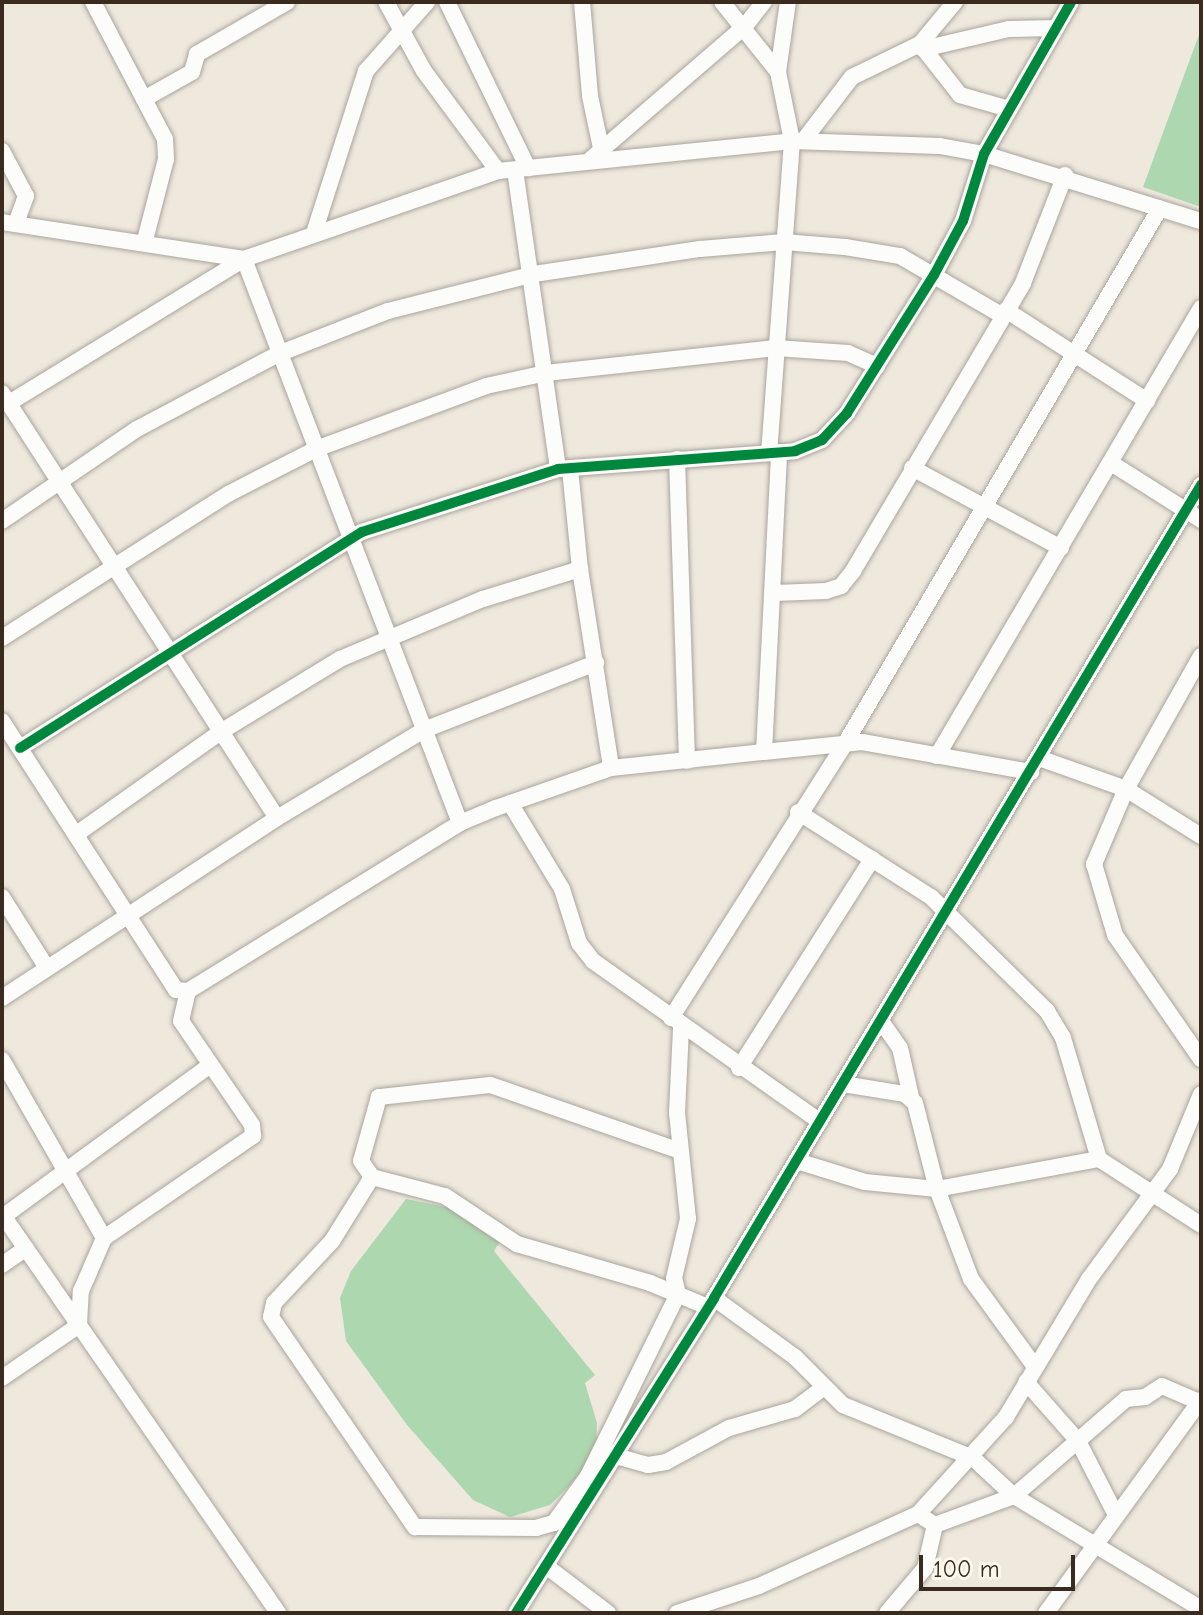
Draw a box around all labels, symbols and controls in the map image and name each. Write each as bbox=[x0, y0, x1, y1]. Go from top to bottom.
scale bar bbox=[923, 1539, 1079, 1589]
text: 100 m bbox=[933, 1555, 1000, 1583]

